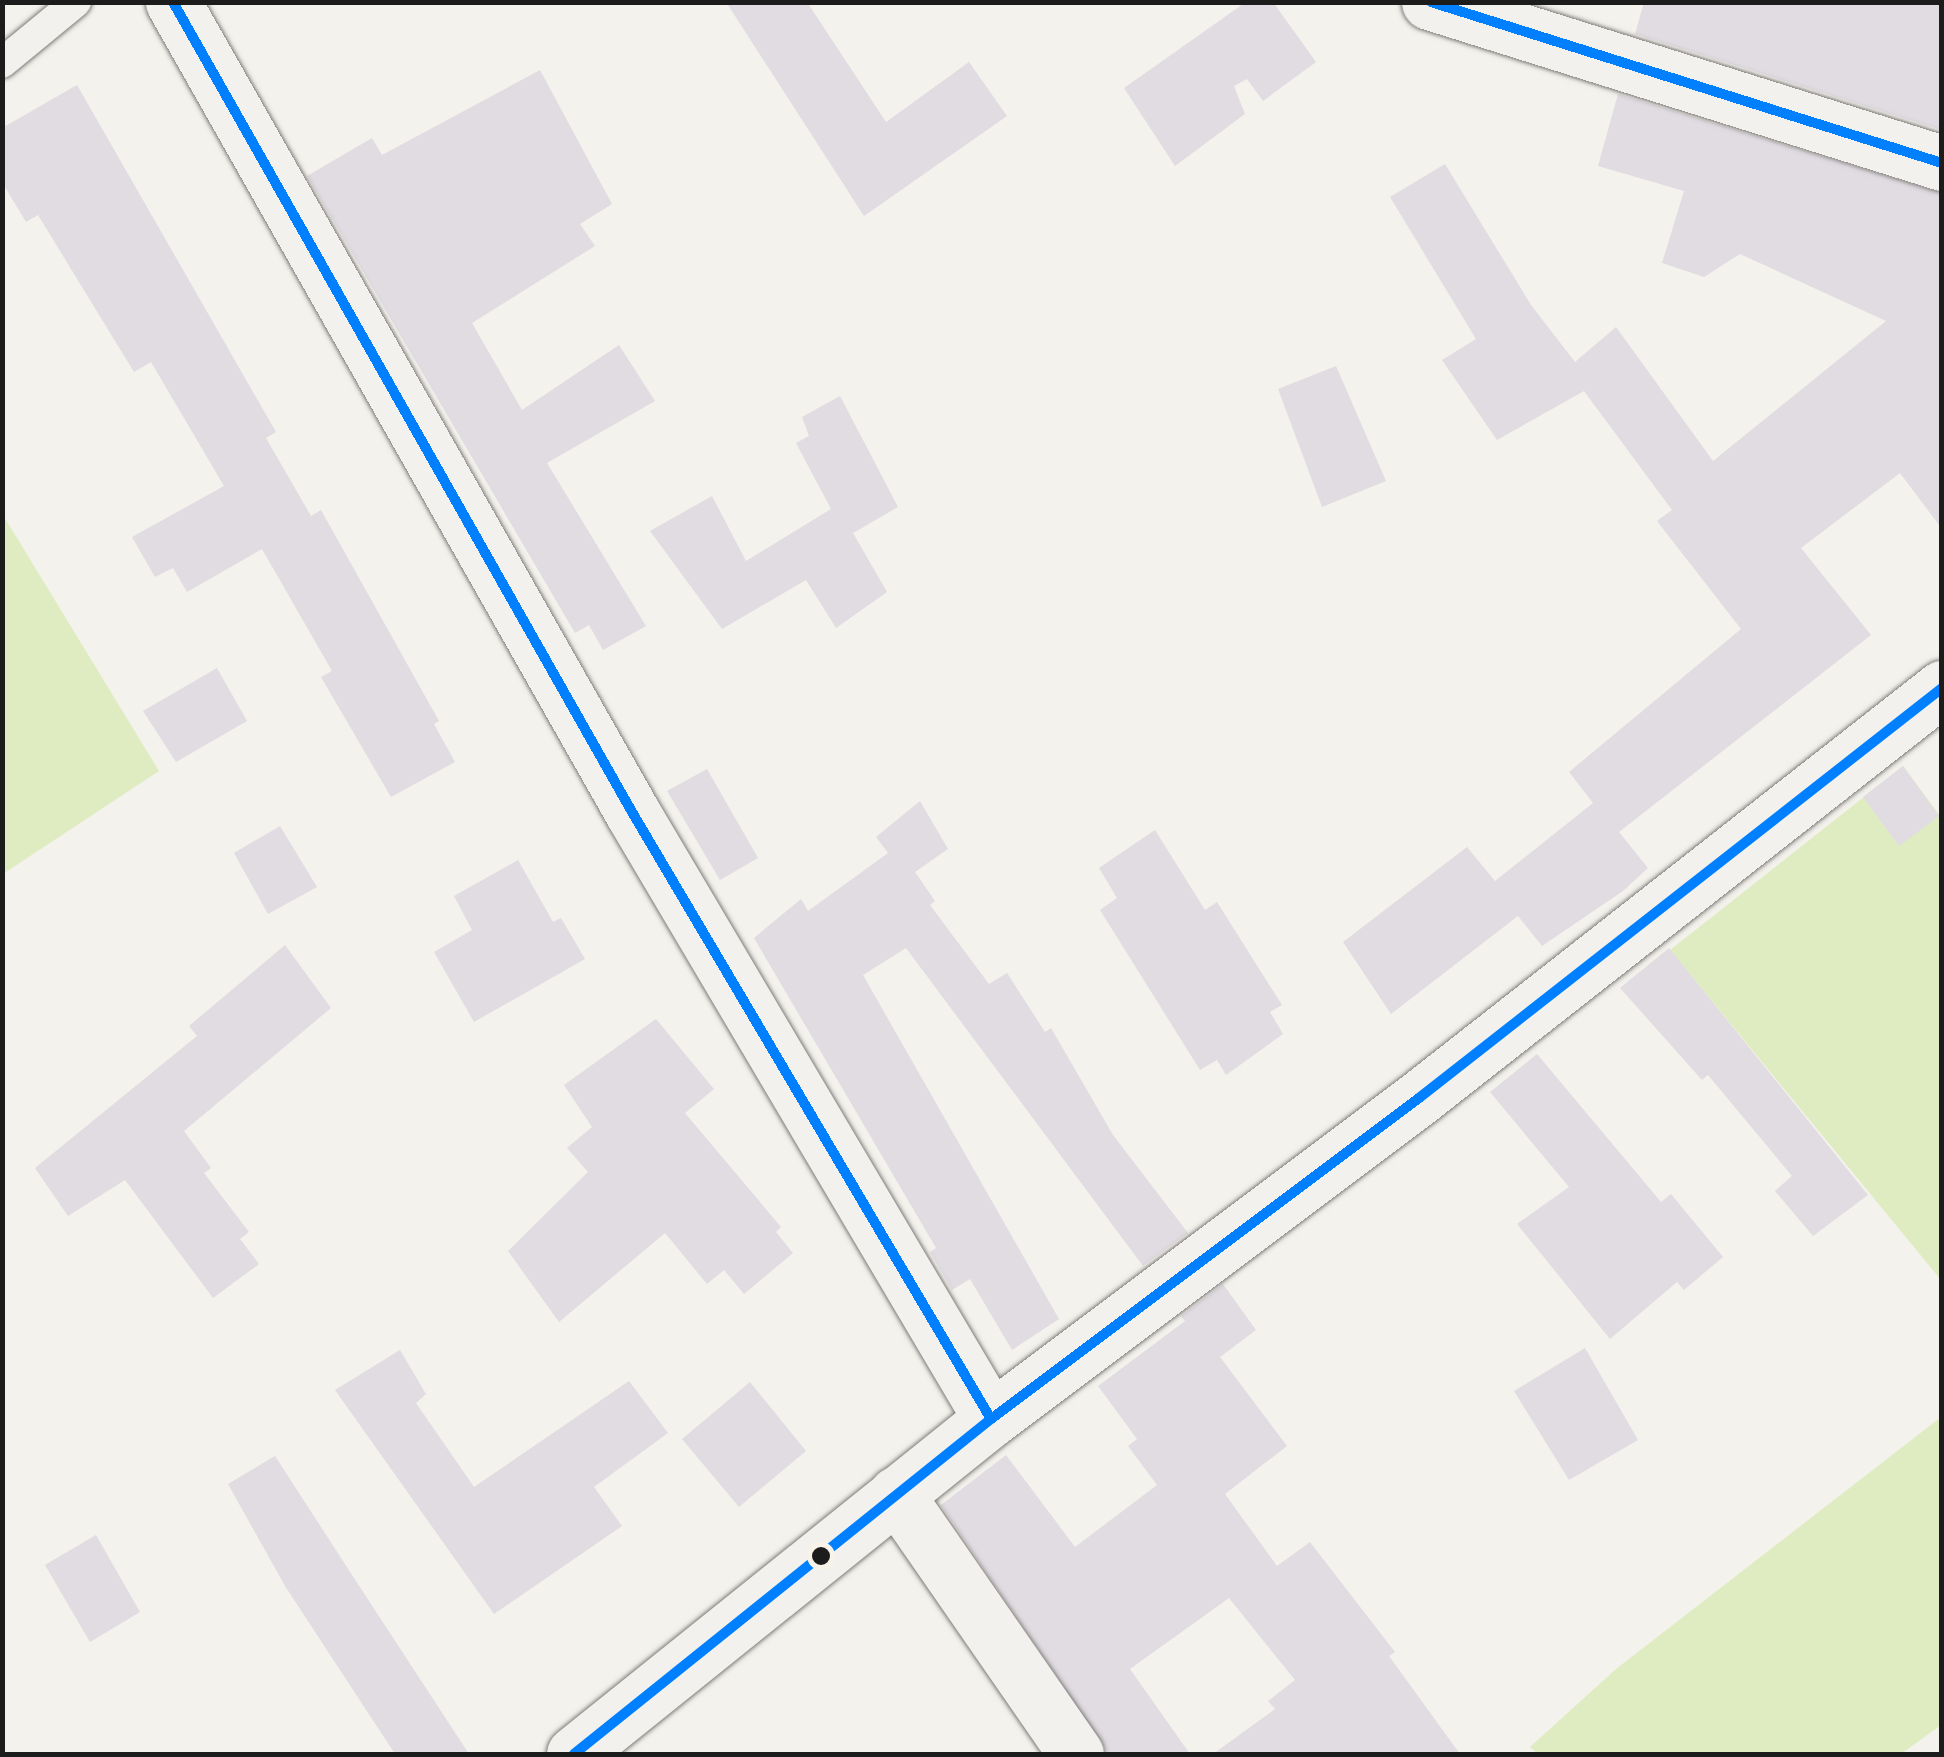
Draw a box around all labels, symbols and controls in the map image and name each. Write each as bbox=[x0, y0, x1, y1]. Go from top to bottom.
unlabelled marker bbox=[811, 1546, 831, 1566]

